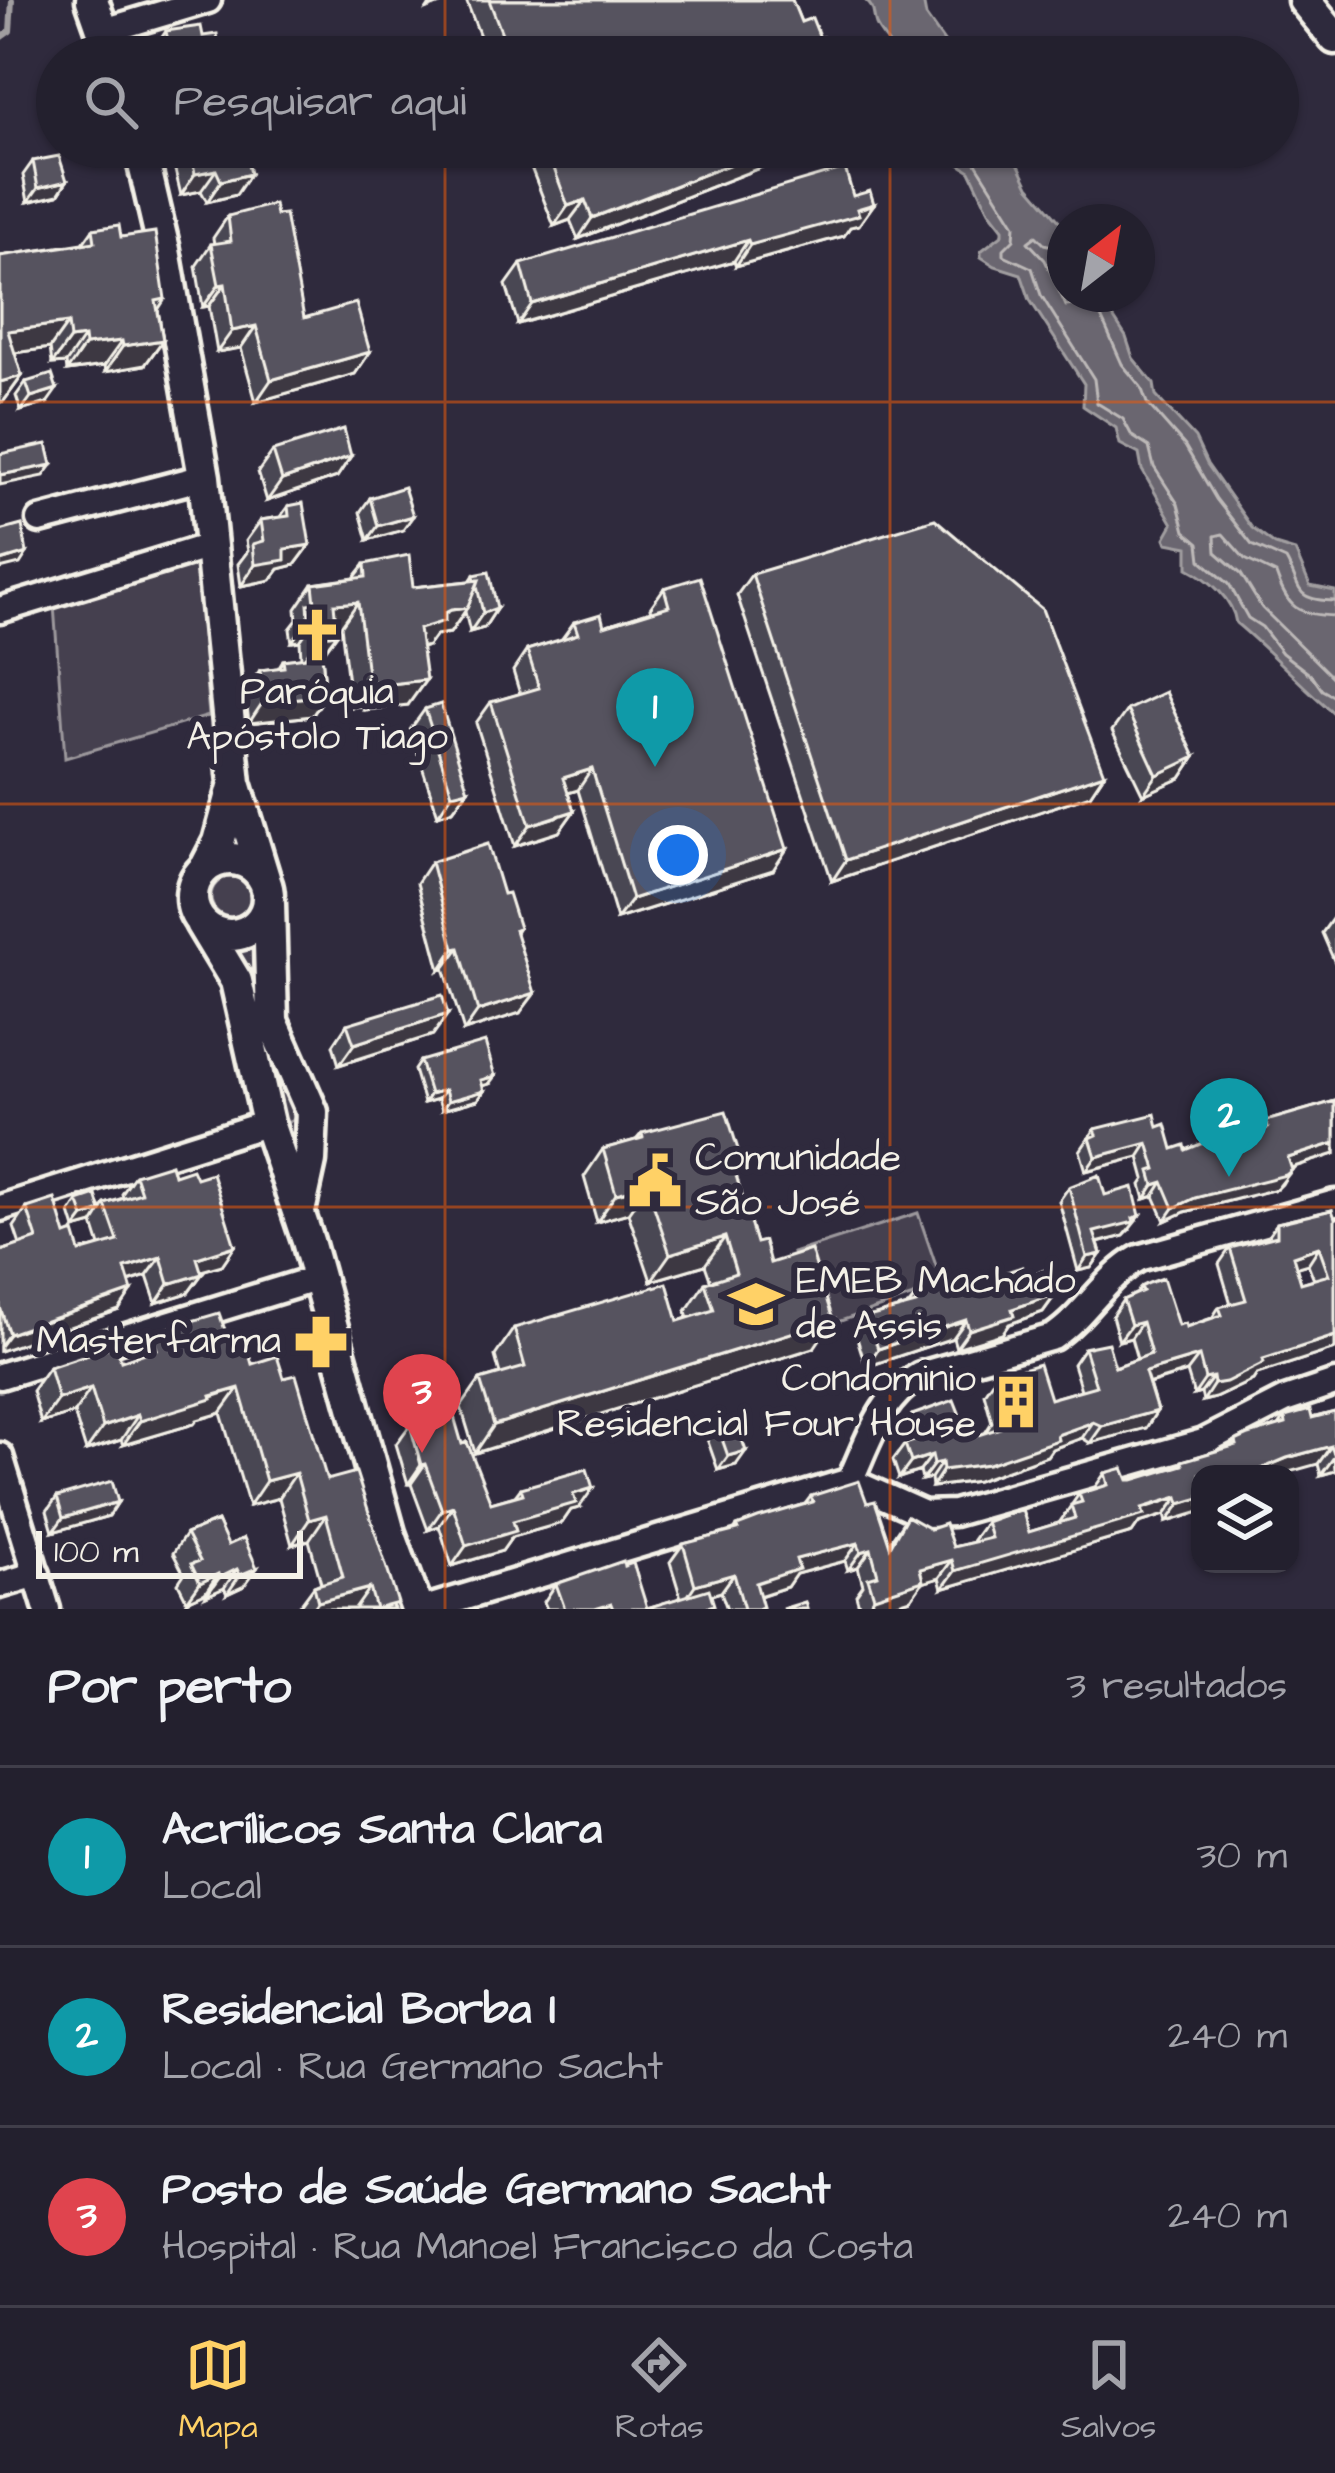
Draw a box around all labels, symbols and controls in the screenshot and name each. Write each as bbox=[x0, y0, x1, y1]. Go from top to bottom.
search box bbox=[36, 36, 1299, 168]
icon: search bbox=[78, 69, 144, 135]
text: Pesquisar aqui bbox=[174, 71, 466, 133]
north arrow bbox=[1047, 204, 1155, 312]
church icon: Paróquia Apóstolo Tiago bbox=[288, 606, 346, 664]
place label: Paróquia Apóstolo Tiago bbox=[186, 666, 448, 765]
pin: 1 bbox=[616, 668, 694, 767]
your location bbox=[648, 825, 708, 885]
pin: 2 bbox=[1190, 1078, 1268, 1177]
place label: Comunidade São José bbox=[695, 1132, 901, 1231]
public building icon: Comunidade São José bbox=[626, 1152, 684, 1210]
place label: EMEB Machado de Assis bbox=[796, 1255, 1076, 1354]
school or university icon: EMEB Machado de Assis bbox=[727, 1275, 785, 1333]
pharmacy icon: Masterfarma bbox=[292, 1313, 350, 1371]
place label: Masterfarma bbox=[36, 1315, 281, 1369]
place label: Condominio Residencial Four House bbox=[557, 1353, 976, 1452]
pin: 3 bbox=[383, 1354, 461, 1453]
building icon: Condominio Residencial Four House bbox=[987, 1373, 1045, 1431]
map controls bbox=[1191, 1465, 1299, 1573]
button: layers bbox=[1191, 1465, 1299, 1573]
scale bar bbox=[36, 1525, 303, 1578]
text: 100 m bbox=[54, 1529, 139, 1575]
text: Por perto bbox=[48, 1652, 291, 1723]
text: 3 resultados bbox=[1066, 1660, 1287, 1714]
text: Acrílicos Santa Clara bbox=[162, 1799, 602, 1861]
text: 1 bbox=[85, 1830, 90, 1884]
text: 30 m bbox=[1197, 1830, 1287, 1884]
text: Local bbox=[162, 1861, 262, 1915]
text: Residencial Borba I bbox=[162, 1979, 556, 2041]
text: 2 bbox=[76, 2010, 98, 2064]
text: 240 m bbox=[1168, 2010, 1287, 2064]
text: Local · Rua Germano Sacht bbox=[162, 2041, 663, 2095]
text: Posto de Saúde Germano Sacht bbox=[162, 2159, 831, 2221]
text: 3 bbox=[77, 2190, 97, 2244]
text: 240 m bbox=[1168, 2190, 1287, 2244]
text: Hospital · Rua Manoel Francisco da Costa bbox=[162, 2221, 913, 2275]
tab: Mapa bbox=[179, 2332, 258, 2450]
tab: Rotas bbox=[615, 2332, 704, 2450]
tab: Salvos bbox=[1061, 2332, 1156, 2450]

